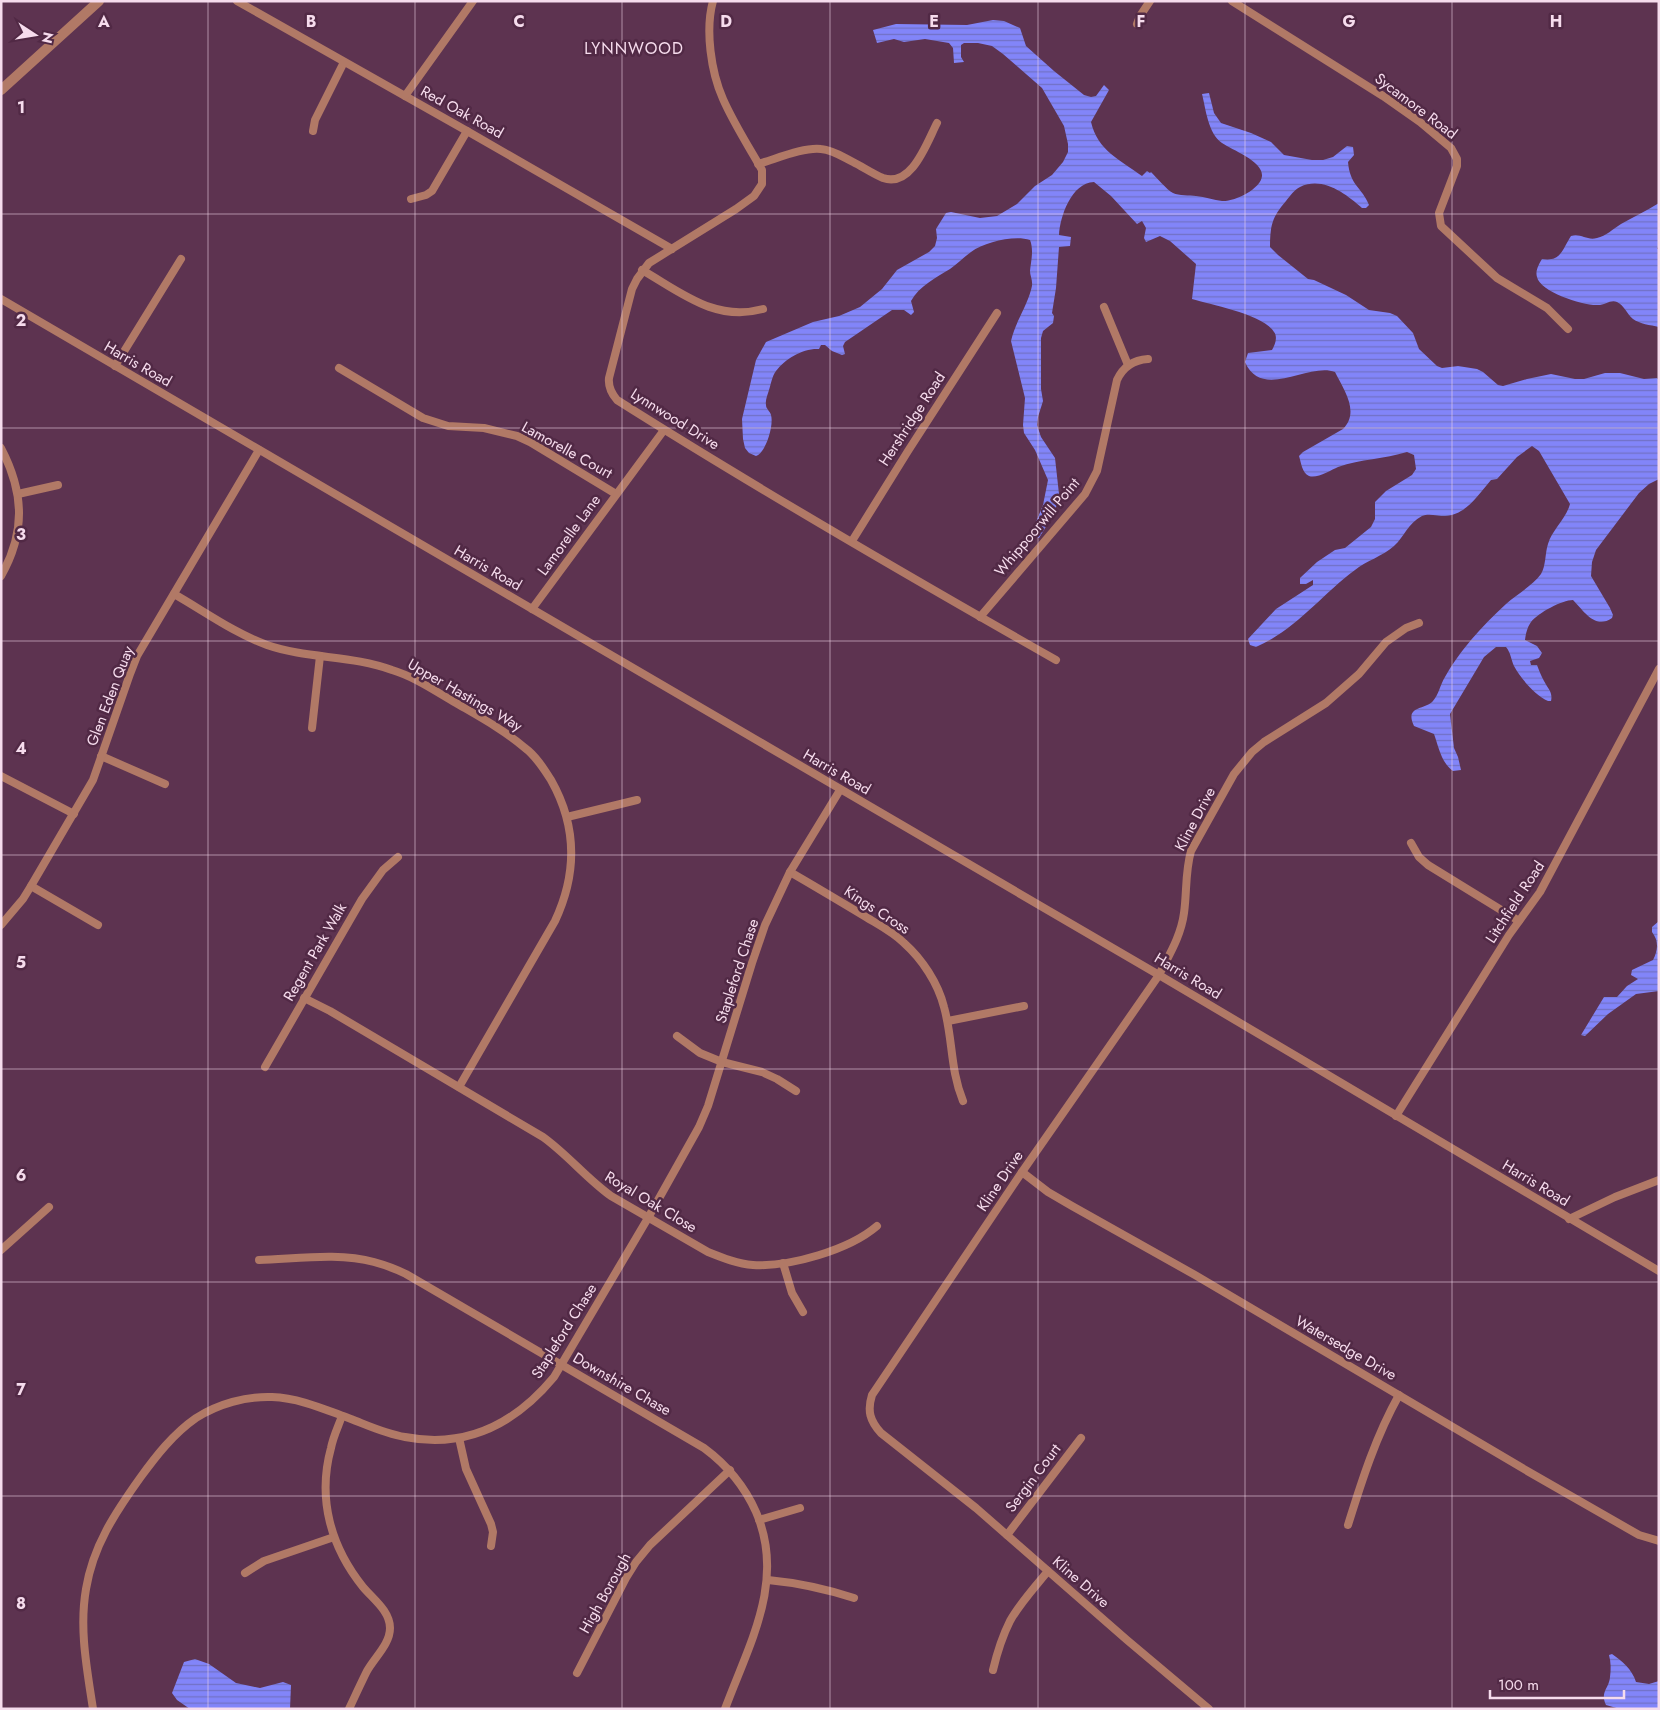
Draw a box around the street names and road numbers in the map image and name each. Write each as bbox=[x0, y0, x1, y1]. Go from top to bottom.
street label: Sycamore Road bbox=[1370, 68, 1462, 144]
street label: Red Oak Road bbox=[417, 80, 507, 144]
street label: Harris Road bbox=[100, 336, 176, 392]
street label: Hershridge Road bbox=[873, 368, 951, 470]
street label: Lynnwood Drive bbox=[626, 383, 724, 455]
street label: Lamorelle Court bbox=[518, 416, 617, 484]
street label: Whippoorwill Point bbox=[989, 473, 1085, 581]
street label: Lamorelle Lane bbox=[532, 490, 606, 580]
street label: Harris Road bbox=[450, 540, 526, 596]
street label: Glen Eden Quay bbox=[81, 642, 139, 749]
street label: Upper Hastings Way bbox=[403, 653, 527, 737]
street label: Harris Road bbox=[799, 744, 875, 800]
street label: Kline Drive bbox=[1169, 783, 1221, 855]
street label: Litchfield Road bbox=[1480, 857, 1550, 947]
street label: Kings Cross bbox=[840, 880, 914, 940]
street label: Regent Park Walk bbox=[278, 898, 352, 1005]
street label: Stapleford Chase bbox=[710, 916, 764, 1026]
street label: Harris Road bbox=[1150, 947, 1226, 1005]
street label: Kline Drive bbox=[972, 1146, 1029, 1216]
street label: Harris Road bbox=[1498, 1154, 1574, 1212]
street label: Royal Oak Close bbox=[601, 1166, 701, 1238]
street label: Stapleford Chase bbox=[526, 1279, 602, 1383]
street label: Watersedge Drive bbox=[1291, 1310, 1401, 1386]
street label: Downshire Chase bbox=[569, 1347, 676, 1421]
street label: Sergin Court bbox=[1000, 1439, 1066, 1517]
street label: High Borough bbox=[574, 1549, 636, 1637]
street label: Kline Drive bbox=[1048, 1551, 1115, 1613]

